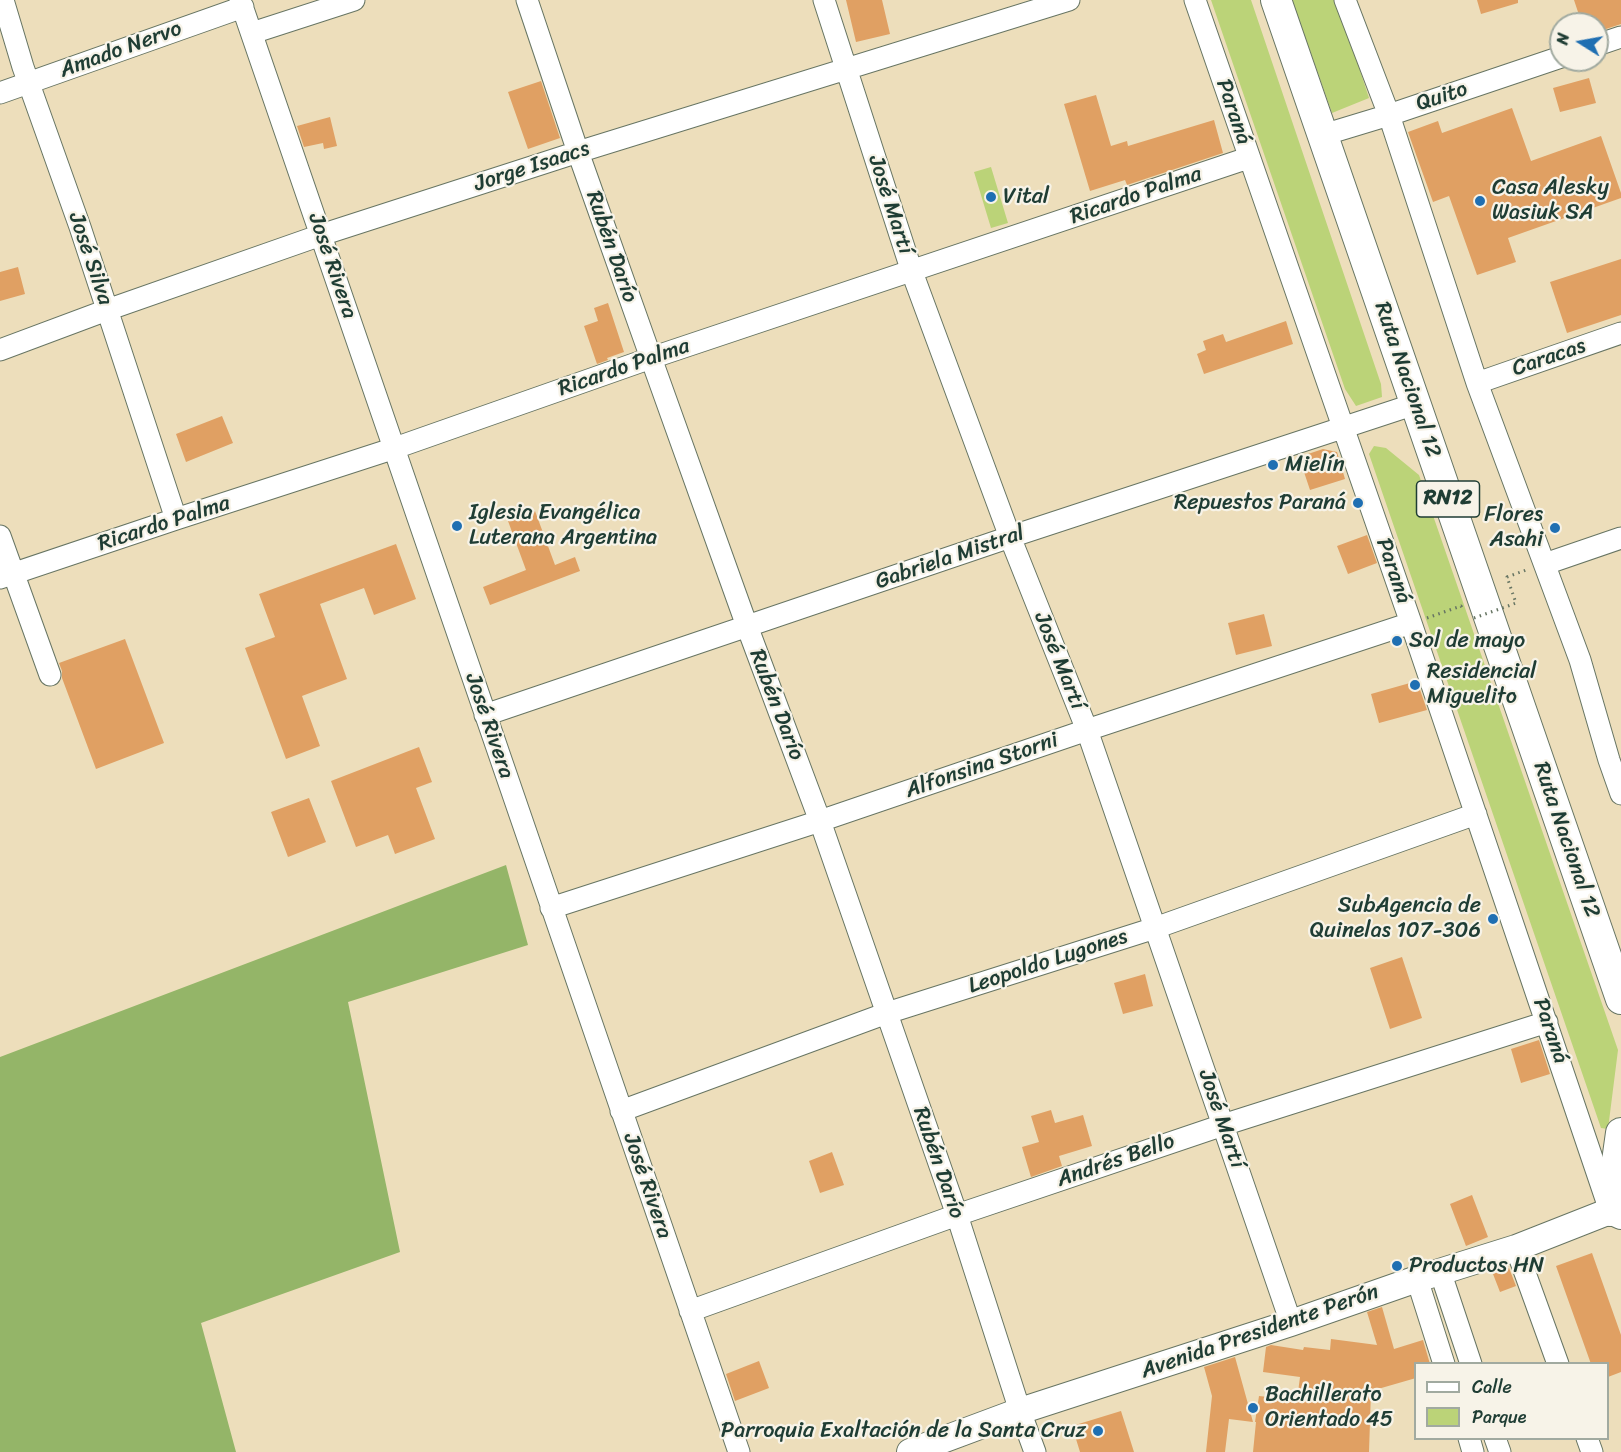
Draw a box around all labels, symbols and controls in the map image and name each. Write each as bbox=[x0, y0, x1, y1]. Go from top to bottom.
north arrow bbox=[1549, 12, 1609, 72]
street label: Amado Nervo bbox=[56, 16, 186, 84]
text: N bbox=[1548, 31, 1578, 47]
street label: Paraná bbox=[1210, 76, 1256, 148]
street label: Quito bbox=[1413, 76, 1471, 118]
street label: Jorge Isaacs bbox=[471, 136, 593, 198]
street label: José Martí bbox=[862, 152, 918, 258]
street label: Ricardo Palma bbox=[1067, 161, 1205, 231]
place label: Casa Alesky Wasiuk SA bbox=[1492, 175, 1609, 226]
place label: Vital bbox=[1003, 184, 1049, 210]
street label: Rubén Darío bbox=[580, 188, 642, 306]
marker: Vital bbox=[984, 190, 998, 204]
marker: Casa Alesky Wasiuk SA bbox=[1473, 194, 1487, 208]
street label: José Silva bbox=[62, 209, 118, 309]
street label: José Rivera bbox=[302, 210, 362, 322]
street label: Ruta Nacional 12 bbox=[1368, 299, 1446, 461]
street label: Ricardo Palma bbox=[555, 333, 693, 403]
street label: Caracas bbox=[1509, 333, 1589, 383]
place label: Mielín bbox=[1285, 452, 1345, 478]
marker: Mielín bbox=[1266, 458, 1280, 472]
road number: RN12 bbox=[1416, 481, 1480, 517]
street label: Ricardo Palma bbox=[95, 490, 233, 558]
place label: Repuestos Paraná bbox=[1174, 490, 1346, 516]
marker: Repuestos Paraná bbox=[1351, 496, 1365, 510]
place label: Iglesia Evangélica Luterana Argentina bbox=[469, 500, 657, 552]
place label: Flores Asahi bbox=[1484, 502, 1543, 554]
marker: Iglesia Evangélica Luterana Argentina bbox=[450, 519, 464, 533]
street label: Gabriela Mistral bbox=[872, 520, 1028, 596]
marker: Flores Asahi bbox=[1548, 521, 1562, 535]
street label: Paraná bbox=[1370, 535, 1416, 607]
street label: José Martí bbox=[1028, 609, 1090, 713]
place label: Sol de mayo bbox=[1409, 628, 1525, 654]
marker: Sol de mayo bbox=[1390, 634, 1404, 648]
street label: Rubén Darío bbox=[743, 646, 809, 764]
place label: Residencial Miguelito bbox=[1427, 659, 1536, 710]
street label: José Rivera bbox=[459, 670, 519, 782]
marker: Residencial Miguelito bbox=[1408, 678, 1422, 692]
street label: Alfonsina Storni bbox=[902, 728, 1062, 804]
street label: Ruta Nacional 12 bbox=[1527, 759, 1605, 921]
place label: SubAgencia de Quinelas 107-306 bbox=[1310, 893, 1481, 944]
marker: SubAgencia de Quinelas 107-306 bbox=[1486, 912, 1500, 926]
street label: Leopoldo Lugones bbox=[965, 924, 1131, 1000]
street label: Paraná bbox=[1527, 995, 1573, 1067]
street label: José Martí bbox=[1192, 1066, 1250, 1172]
street label: Rubén Darío bbox=[907, 1104, 969, 1222]
street label: Andrés Bello bbox=[1054, 1129, 1178, 1193]
street label: José Rivera bbox=[617, 1130, 677, 1242]
place label: Productos HN bbox=[1409, 1253, 1544, 1279]
marker: Productos HN bbox=[1390, 1259, 1404, 1273]
street label: Avenida Presidente Perón bbox=[1138, 1279, 1382, 1385]
legend bbox=[1414, 1362, 1609, 1440]
text: Calle bbox=[1472, 1371, 1512, 1403]
place label: Bachillerato Orientado 45 bbox=[1265, 1382, 1393, 1434]
marker: Bachillerato Orientado 45 bbox=[1246, 1401, 1260, 1415]
text: Parque bbox=[1472, 1401, 1526, 1433]
place label: Parroquia Exaltación de la Santa Cruz bbox=[721, 1418, 1086, 1444]
marker: Parroquia Exaltación de la Santa Cruz bbox=[1091, 1424, 1105, 1438]

